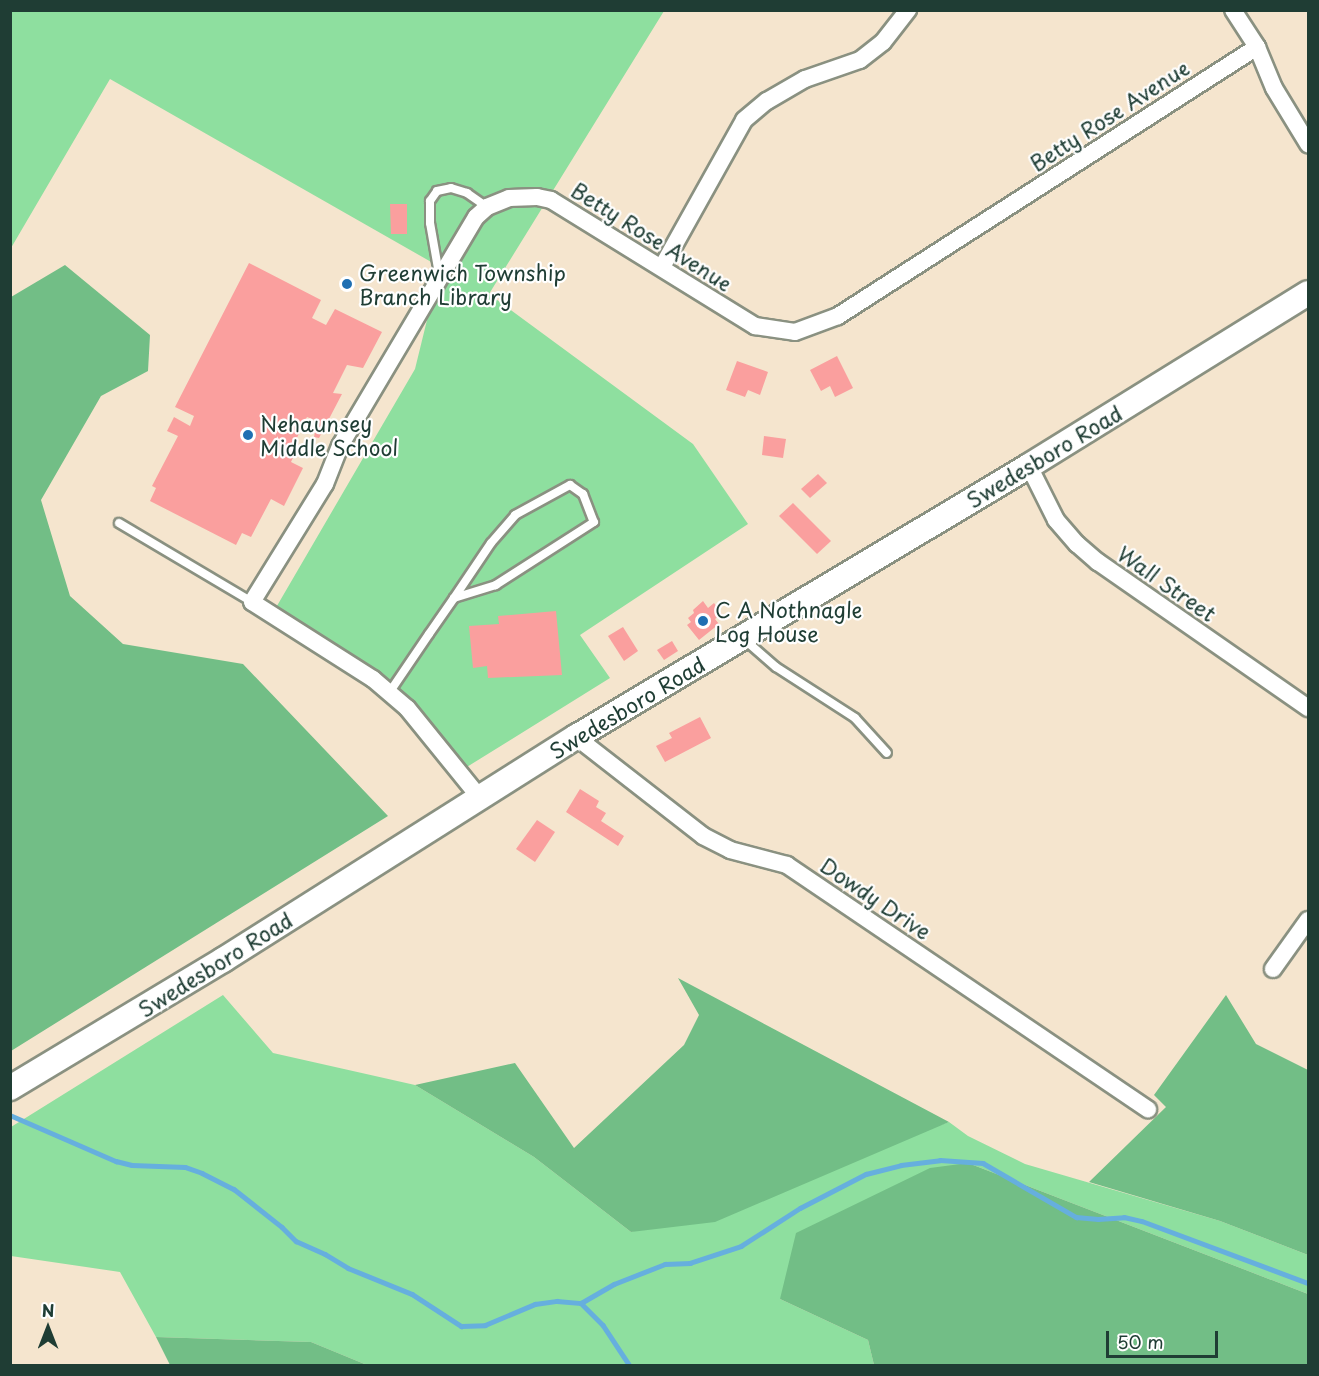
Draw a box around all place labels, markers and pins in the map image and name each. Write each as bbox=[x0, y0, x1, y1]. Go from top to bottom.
place label: Greenwich Township Branch Library bbox=[359, 259, 567, 309]
marker: Greenwich Township Branch Library bbox=[340, 277, 354, 291]
place label: Nehaunsey Middle School bbox=[260, 410, 400, 460]
marker: Nehaunsey Middle School bbox=[241, 428, 255, 442]
place label: C A Nothnagle Log House bbox=[715, 596, 866, 646]
marker: C A Nothnagle Log House bbox=[696, 614, 710, 628]

